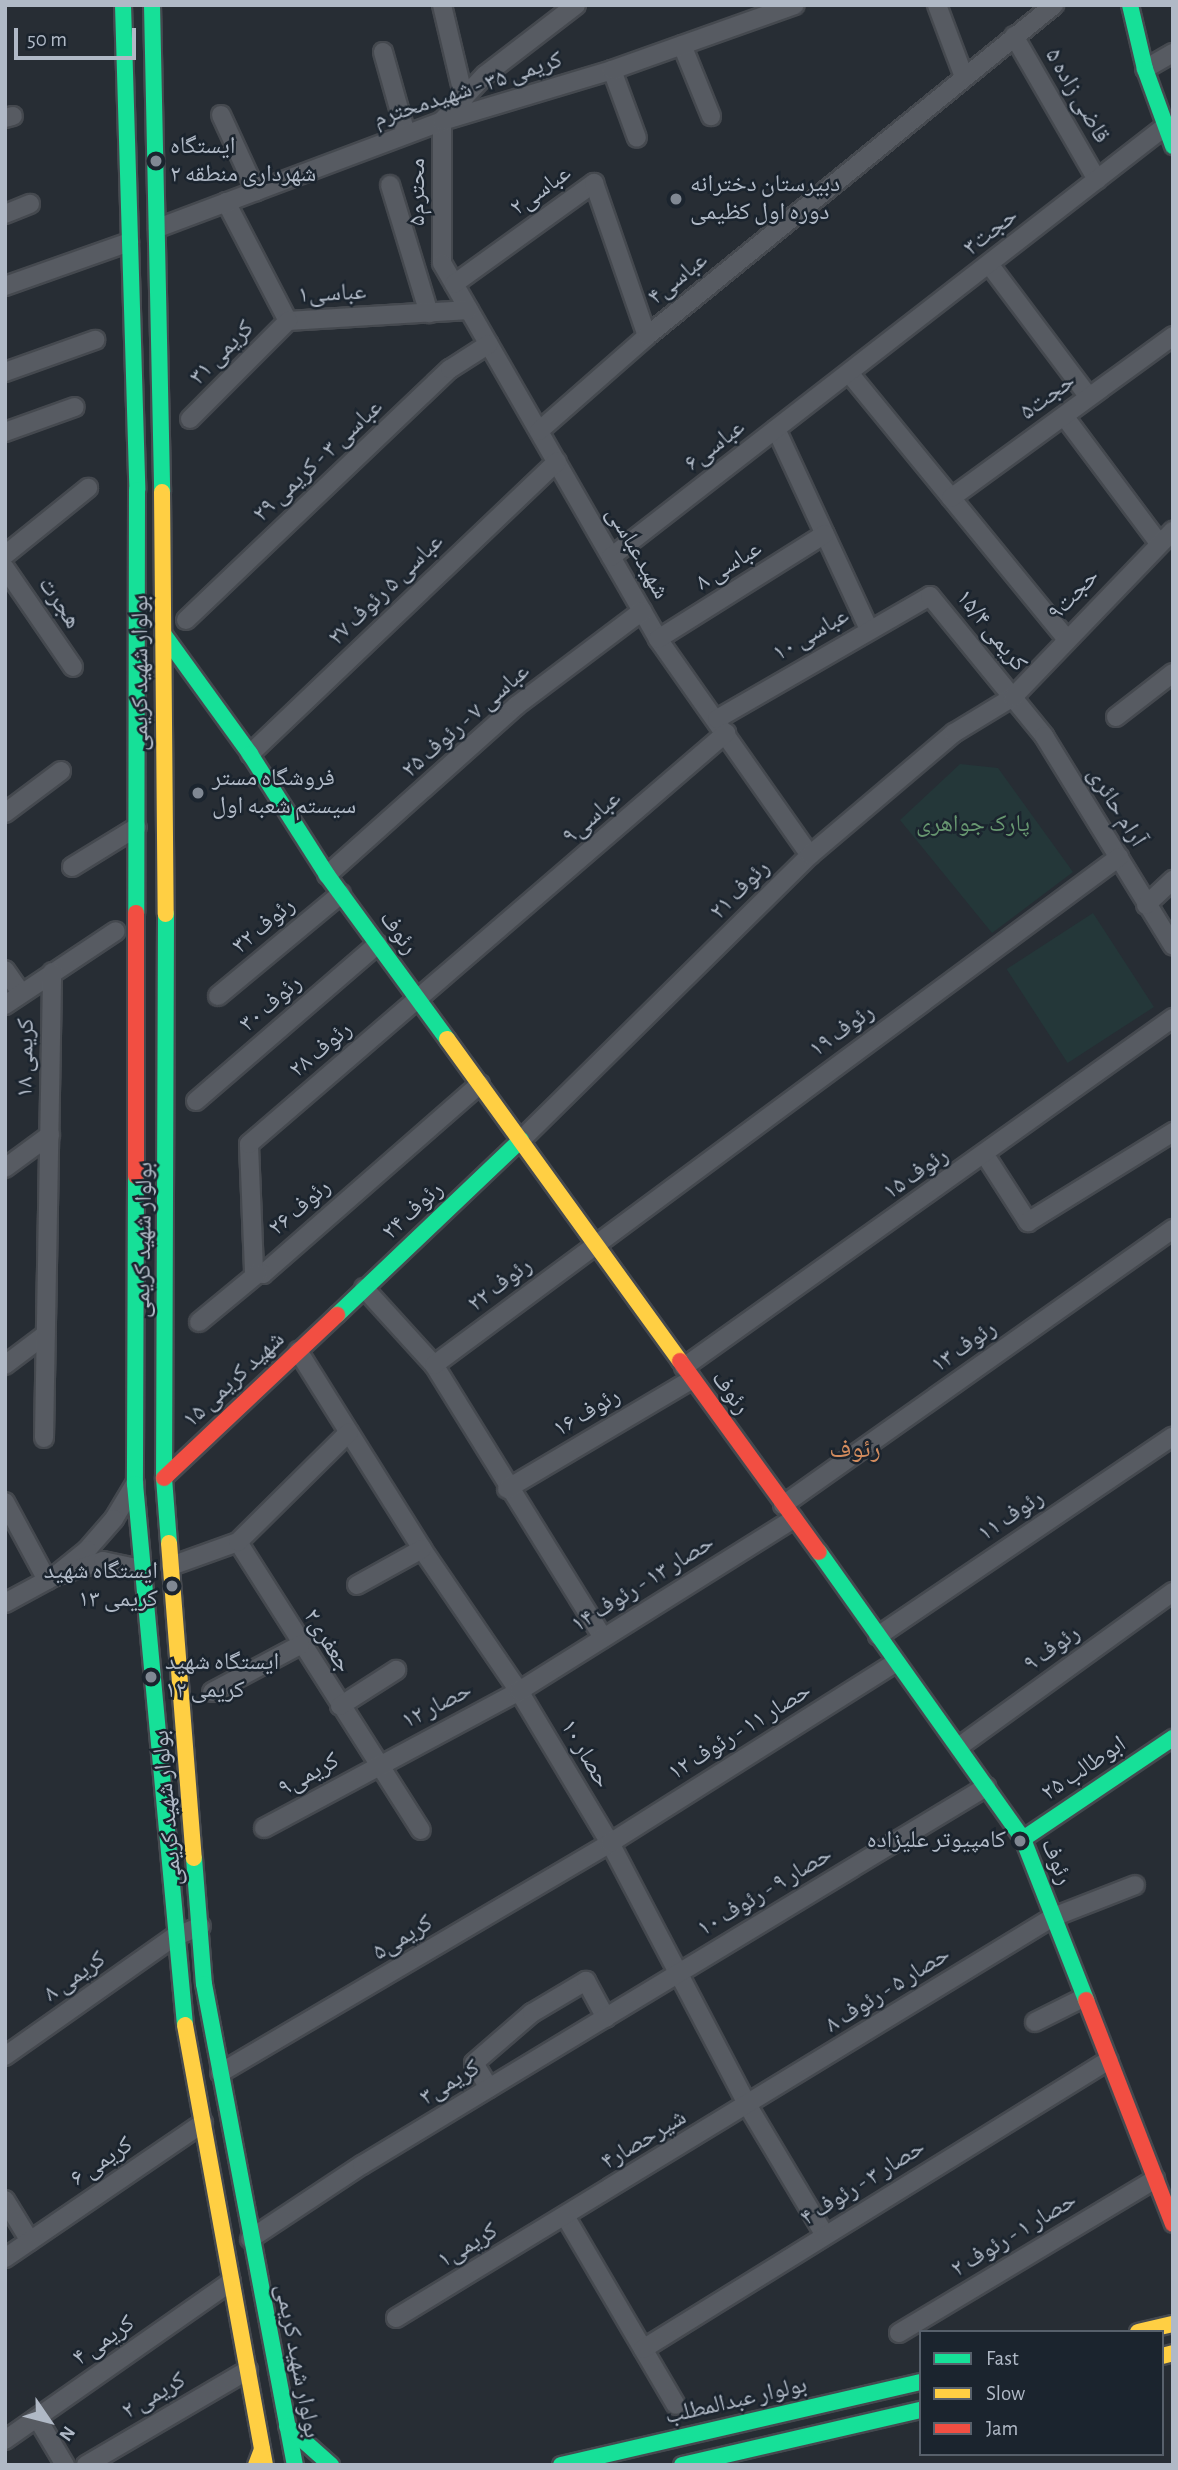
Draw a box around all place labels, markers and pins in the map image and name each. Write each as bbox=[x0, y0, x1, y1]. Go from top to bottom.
place label: ایستگاه شهرداری منطقه ۲ bbox=[170, 133, 316, 189]
marker: ایستگاه شهرداری منطقه ۲ bbox=[148, 153, 164, 169]
place label: دبیرستان دخترانه دوره اول کظیمی bbox=[690, 171, 840, 227]
marker: دبیرستان دخترانه دوره اول کظیمی bbox=[668, 191, 684, 207]
place label: فروشگاه مستر سیستم شعبه اول bbox=[212, 765, 356, 821]
marker: فروشگاه مستر سیستم شعبه اول bbox=[190, 785, 206, 801]
place label: ایستگاه شهید کریمی ۱۳ bbox=[44, 1558, 158, 1614]
marker: ایستگاه شهید کریمی ۱۳ bbox=[164, 1578, 180, 1594]
place label: ایستگاه شهید کریمی ۱۲ bbox=[165, 1649, 279, 1705]
marker: ایستگاه شهید کریمی ۱۲ bbox=[143, 1669, 159, 1685]
place label: کامپیوتر علیزاده bbox=[867, 1827, 1006, 1855]
marker: کامپیوتر علیزاده bbox=[1012, 1833, 1028, 1849]

